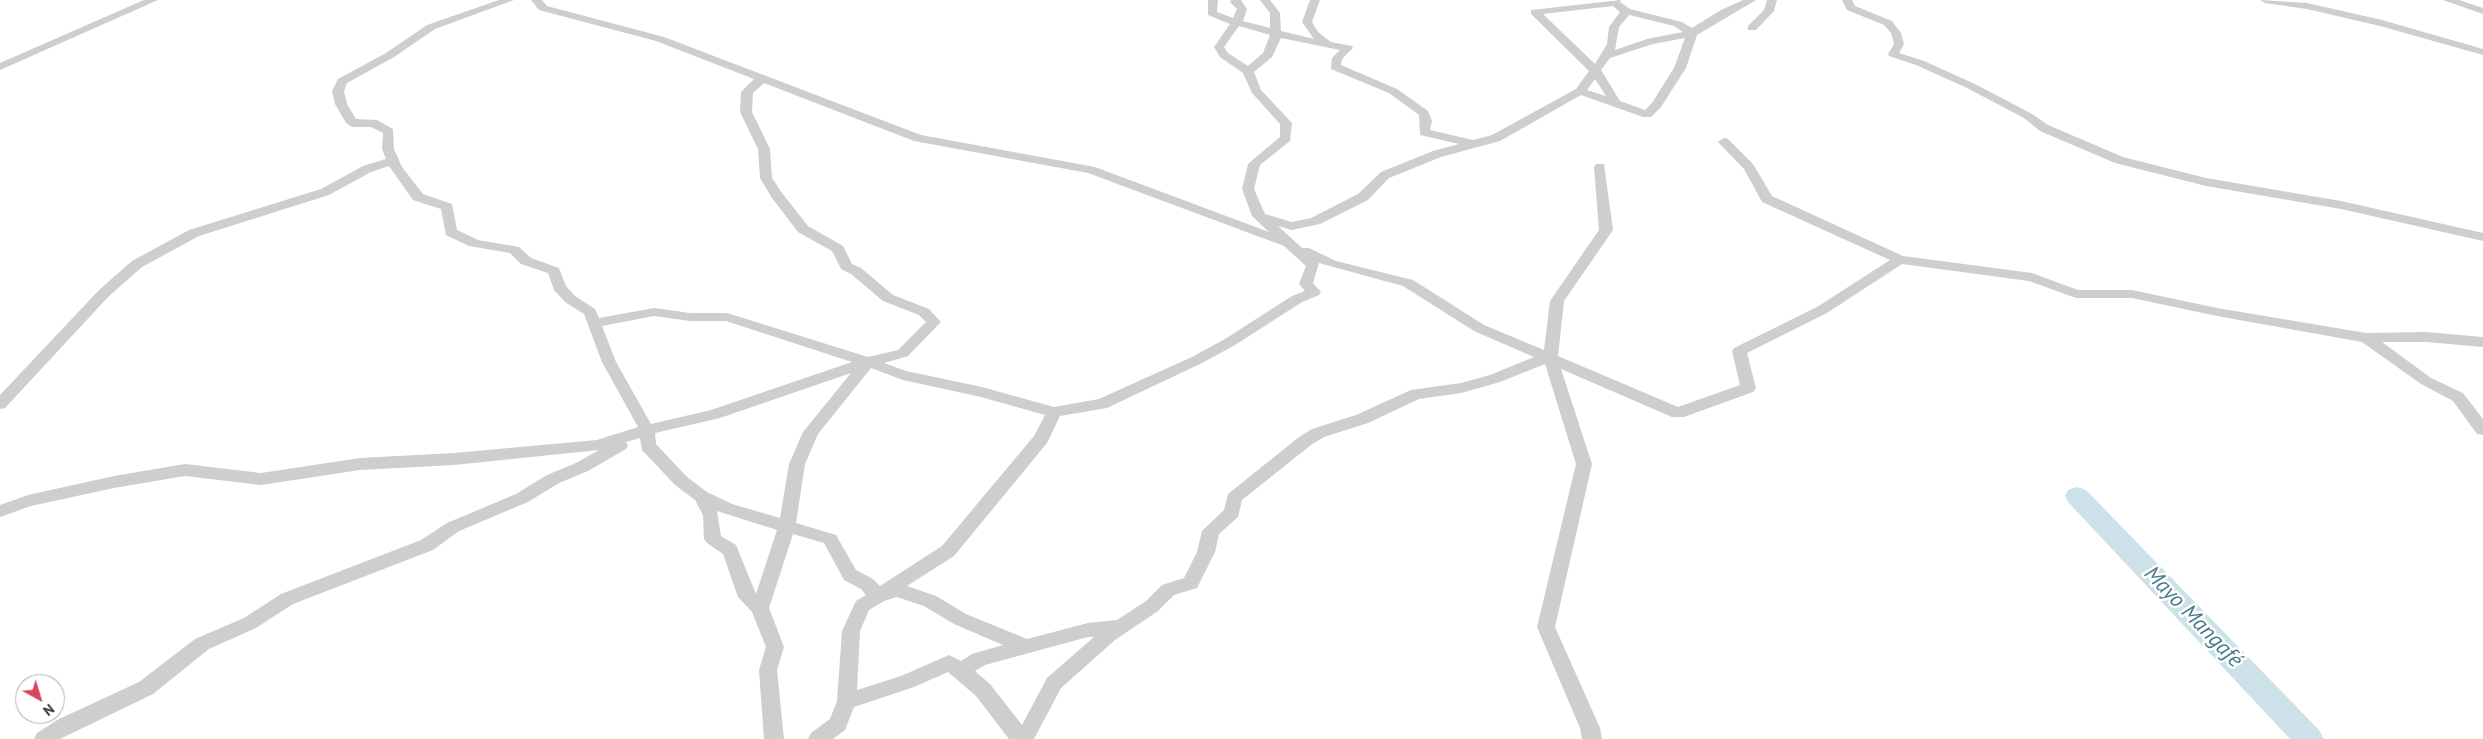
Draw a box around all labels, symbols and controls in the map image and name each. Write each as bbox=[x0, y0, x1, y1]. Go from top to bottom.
water label: Mayo Mangafé bbox=[2138, 561, 2248, 673]
north arrow bbox=[15, 674, 65, 724]
text: N bbox=[40, 700, 58, 720]

